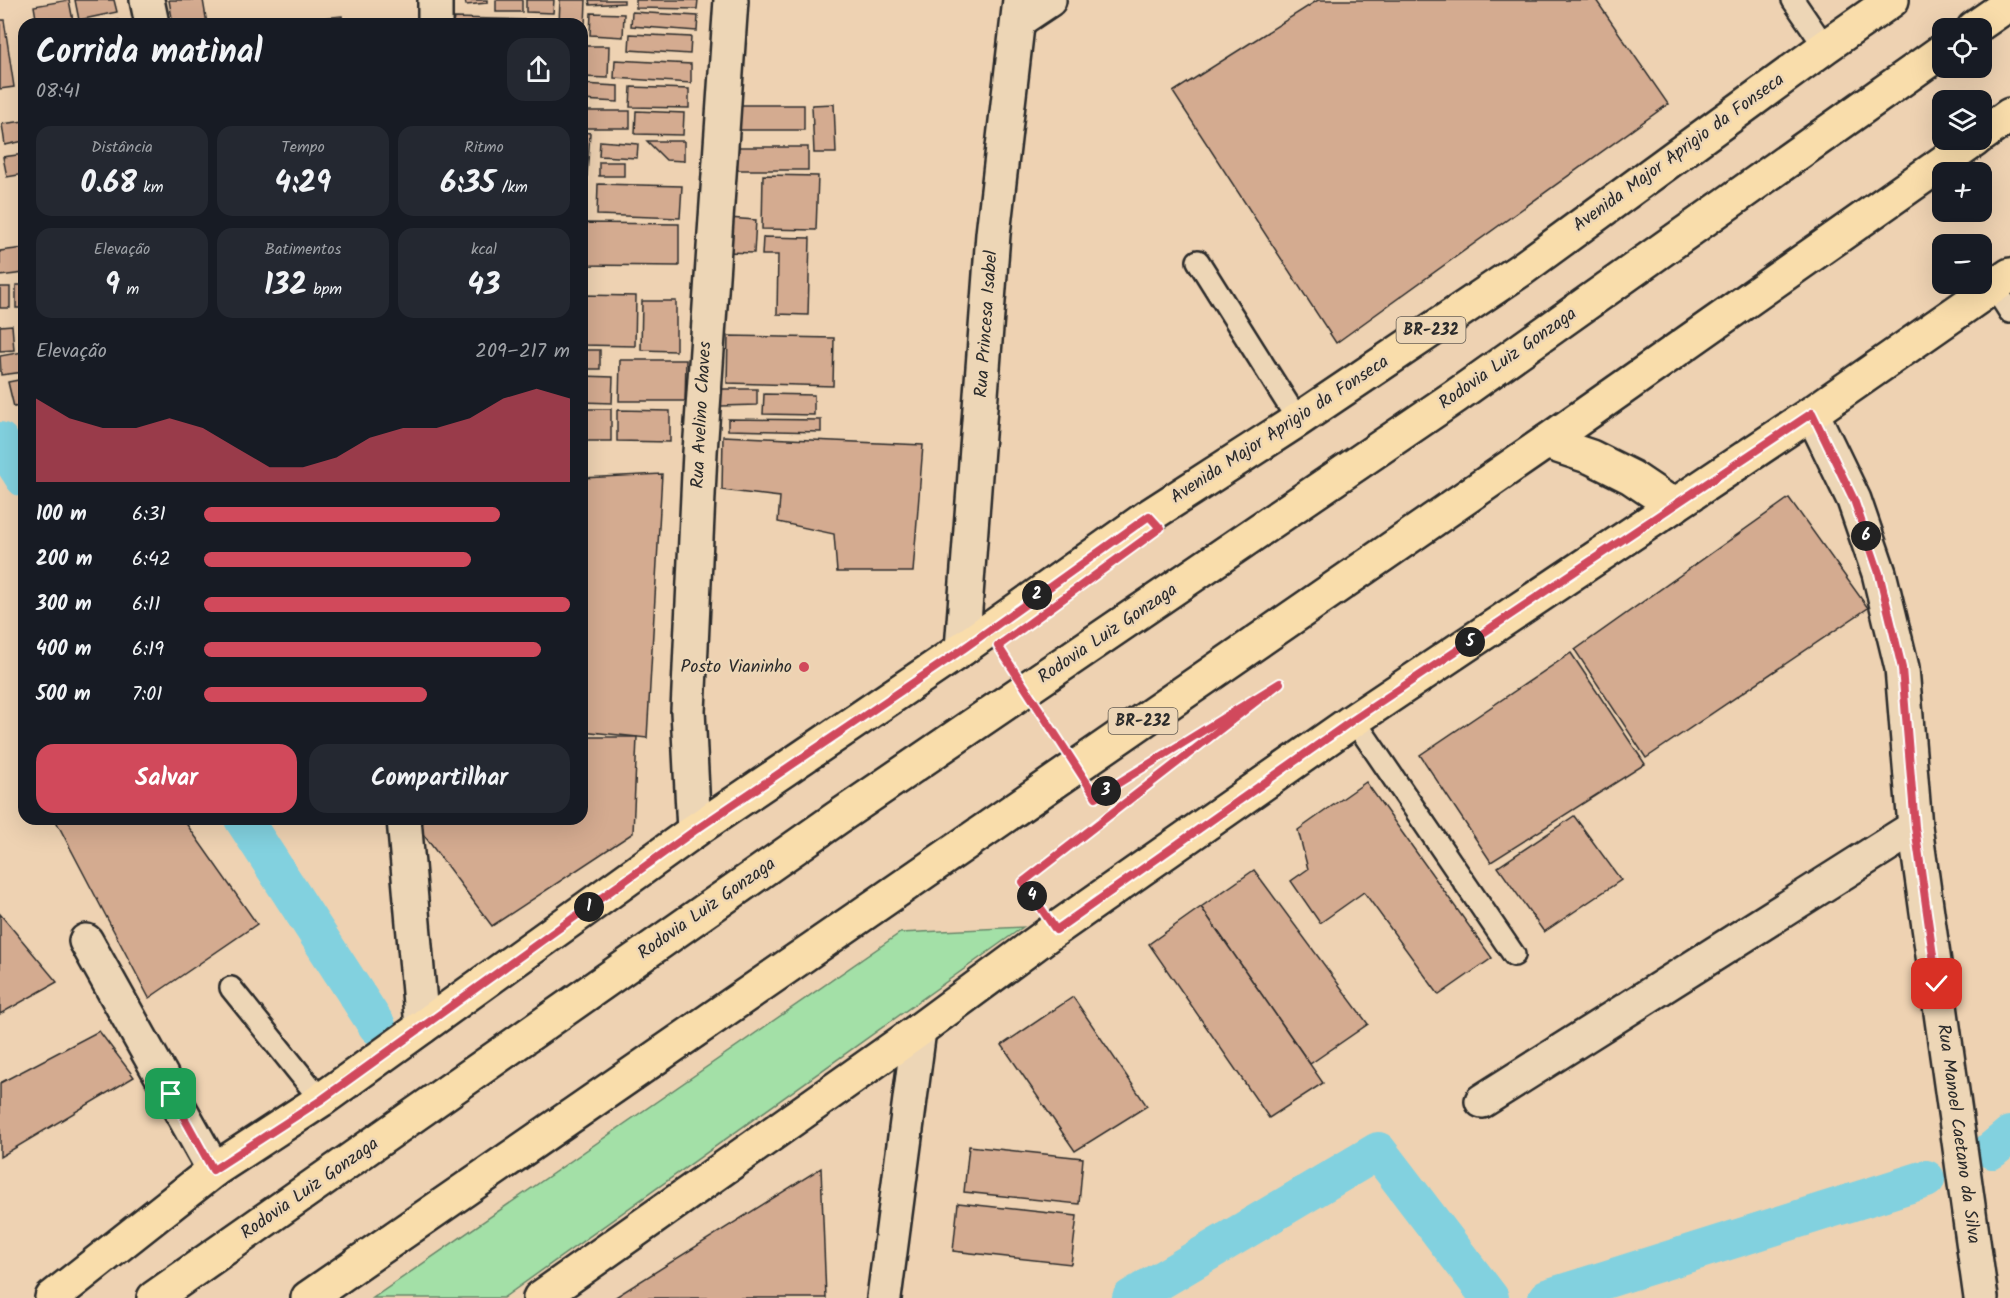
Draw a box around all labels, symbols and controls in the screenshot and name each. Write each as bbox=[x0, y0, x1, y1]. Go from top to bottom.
map controls bbox=[1932, 18, 1992, 294]
button: locate bbox=[1932, 18, 1992, 78]
text: Corrida matinal bbox=[36, 27, 262, 80]
button: share bbox=[507, 38, 570, 101]
street label: Avenida Major Aprigio da Fonseca bbox=[1567, 66, 1791, 240]
text: 08:41 bbox=[36, 76, 80, 108]
button: layers bbox=[1932, 90, 1992, 150]
text: Distância bbox=[91, 135, 153, 160]
text: Tempo bbox=[281, 135, 325, 160]
text: Ritmo bbox=[464, 135, 504, 160]
text: 0.68 bbox=[80, 160, 137, 208]
text: 4:29 bbox=[275, 160, 331, 208]
text: 6:35 bbox=[440, 160, 495, 208]
button: + bbox=[1932, 162, 1992, 222]
text: km bbox=[137, 175, 164, 200]
text: /km bbox=[495, 175, 528, 200]
button: − bbox=[1932, 234, 1992, 294]
text: Elevação bbox=[94, 237, 150, 262]
text: Batimentos bbox=[265, 237, 341, 262]
text: kcal bbox=[471, 237, 497, 262]
street label: Rua Princesa Isabel bbox=[967, 249, 1007, 399]
text: 9 bbox=[105, 262, 120, 310]
text: 132 bbox=[264, 262, 307, 310]
text: 43 bbox=[468, 262, 500, 310]
text: m bbox=[120, 277, 139, 302]
text: bpm bbox=[307, 277, 342, 302]
street label: Rodovia Luiz Gonzaga bbox=[1433, 300, 1583, 418]
road number: BR-232 bbox=[1396, 317, 1466, 343]
text: Elevação bbox=[36, 336, 107, 368]
text: 209–217 m bbox=[475, 336, 570, 368]
street label: Rua Avelino Chaves bbox=[684, 340, 720, 489]
street label: Avenida Major Aprigio da Fonseca bbox=[1165, 348, 1395, 512]
text: 100 m bbox=[36, 499, 87, 531]
text: 6:31 bbox=[132, 499, 166, 531]
pin: 6 bbox=[1851, 521, 1881, 551]
text: 6 bbox=[1862, 523, 1870, 548]
text: 200 m bbox=[36, 544, 92, 576]
text: 6:42 bbox=[132, 544, 171, 576]
street label: Rodovia Luiz Gonzaga bbox=[1032, 576, 1184, 692]
pin: 2 bbox=[1022, 580, 1052, 610]
text: 2 bbox=[1032, 582, 1042, 607]
text: 300 m bbox=[36, 589, 92, 621]
text: 6:11 bbox=[132, 589, 161, 621]
pin: 5 bbox=[1455, 627, 1485, 657]
text: 5 bbox=[1466, 629, 1474, 654]
text: 400 m bbox=[36, 634, 92, 666]
text: 6:19 bbox=[132, 634, 164, 666]
place label: Posto Vianinho bbox=[680, 653, 792, 682]
marker: Posto Vianinho bbox=[797, 660, 811, 674]
text: 500 m bbox=[36, 679, 91, 711]
text: 7:01 bbox=[132, 679, 162, 711]
road number: BR-232 bbox=[1108, 708, 1178, 734]
button: Salvar bbox=[36, 744, 297, 813]
button: Compartilhar bbox=[309, 744, 570, 813]
pin: 3 bbox=[1091, 776, 1121, 806]
text: 3 bbox=[1102, 778, 1110, 803]
street label: Rodovia Luiz Gonzaga bbox=[632, 850, 782, 968]
pin: 4 bbox=[1017, 881, 1047, 911]
text: 4 bbox=[1028, 883, 1036, 908]
pin: 1 bbox=[574, 892, 604, 922]
text: 1 bbox=[587, 894, 591, 919]
pin bbox=[1911, 958, 1962, 1009]
icon: check bbox=[1920, 967, 1953, 1000]
street label: Rua Manoel Caetano da Silva bbox=[1928, 1022, 1988, 1246]
pin bbox=[145, 1068, 196, 1119]
icon: arrive bbox=[154, 1077, 187, 1110]
street label: Rodovia Luiz Gonzaga bbox=[235, 1130, 385, 1248]

